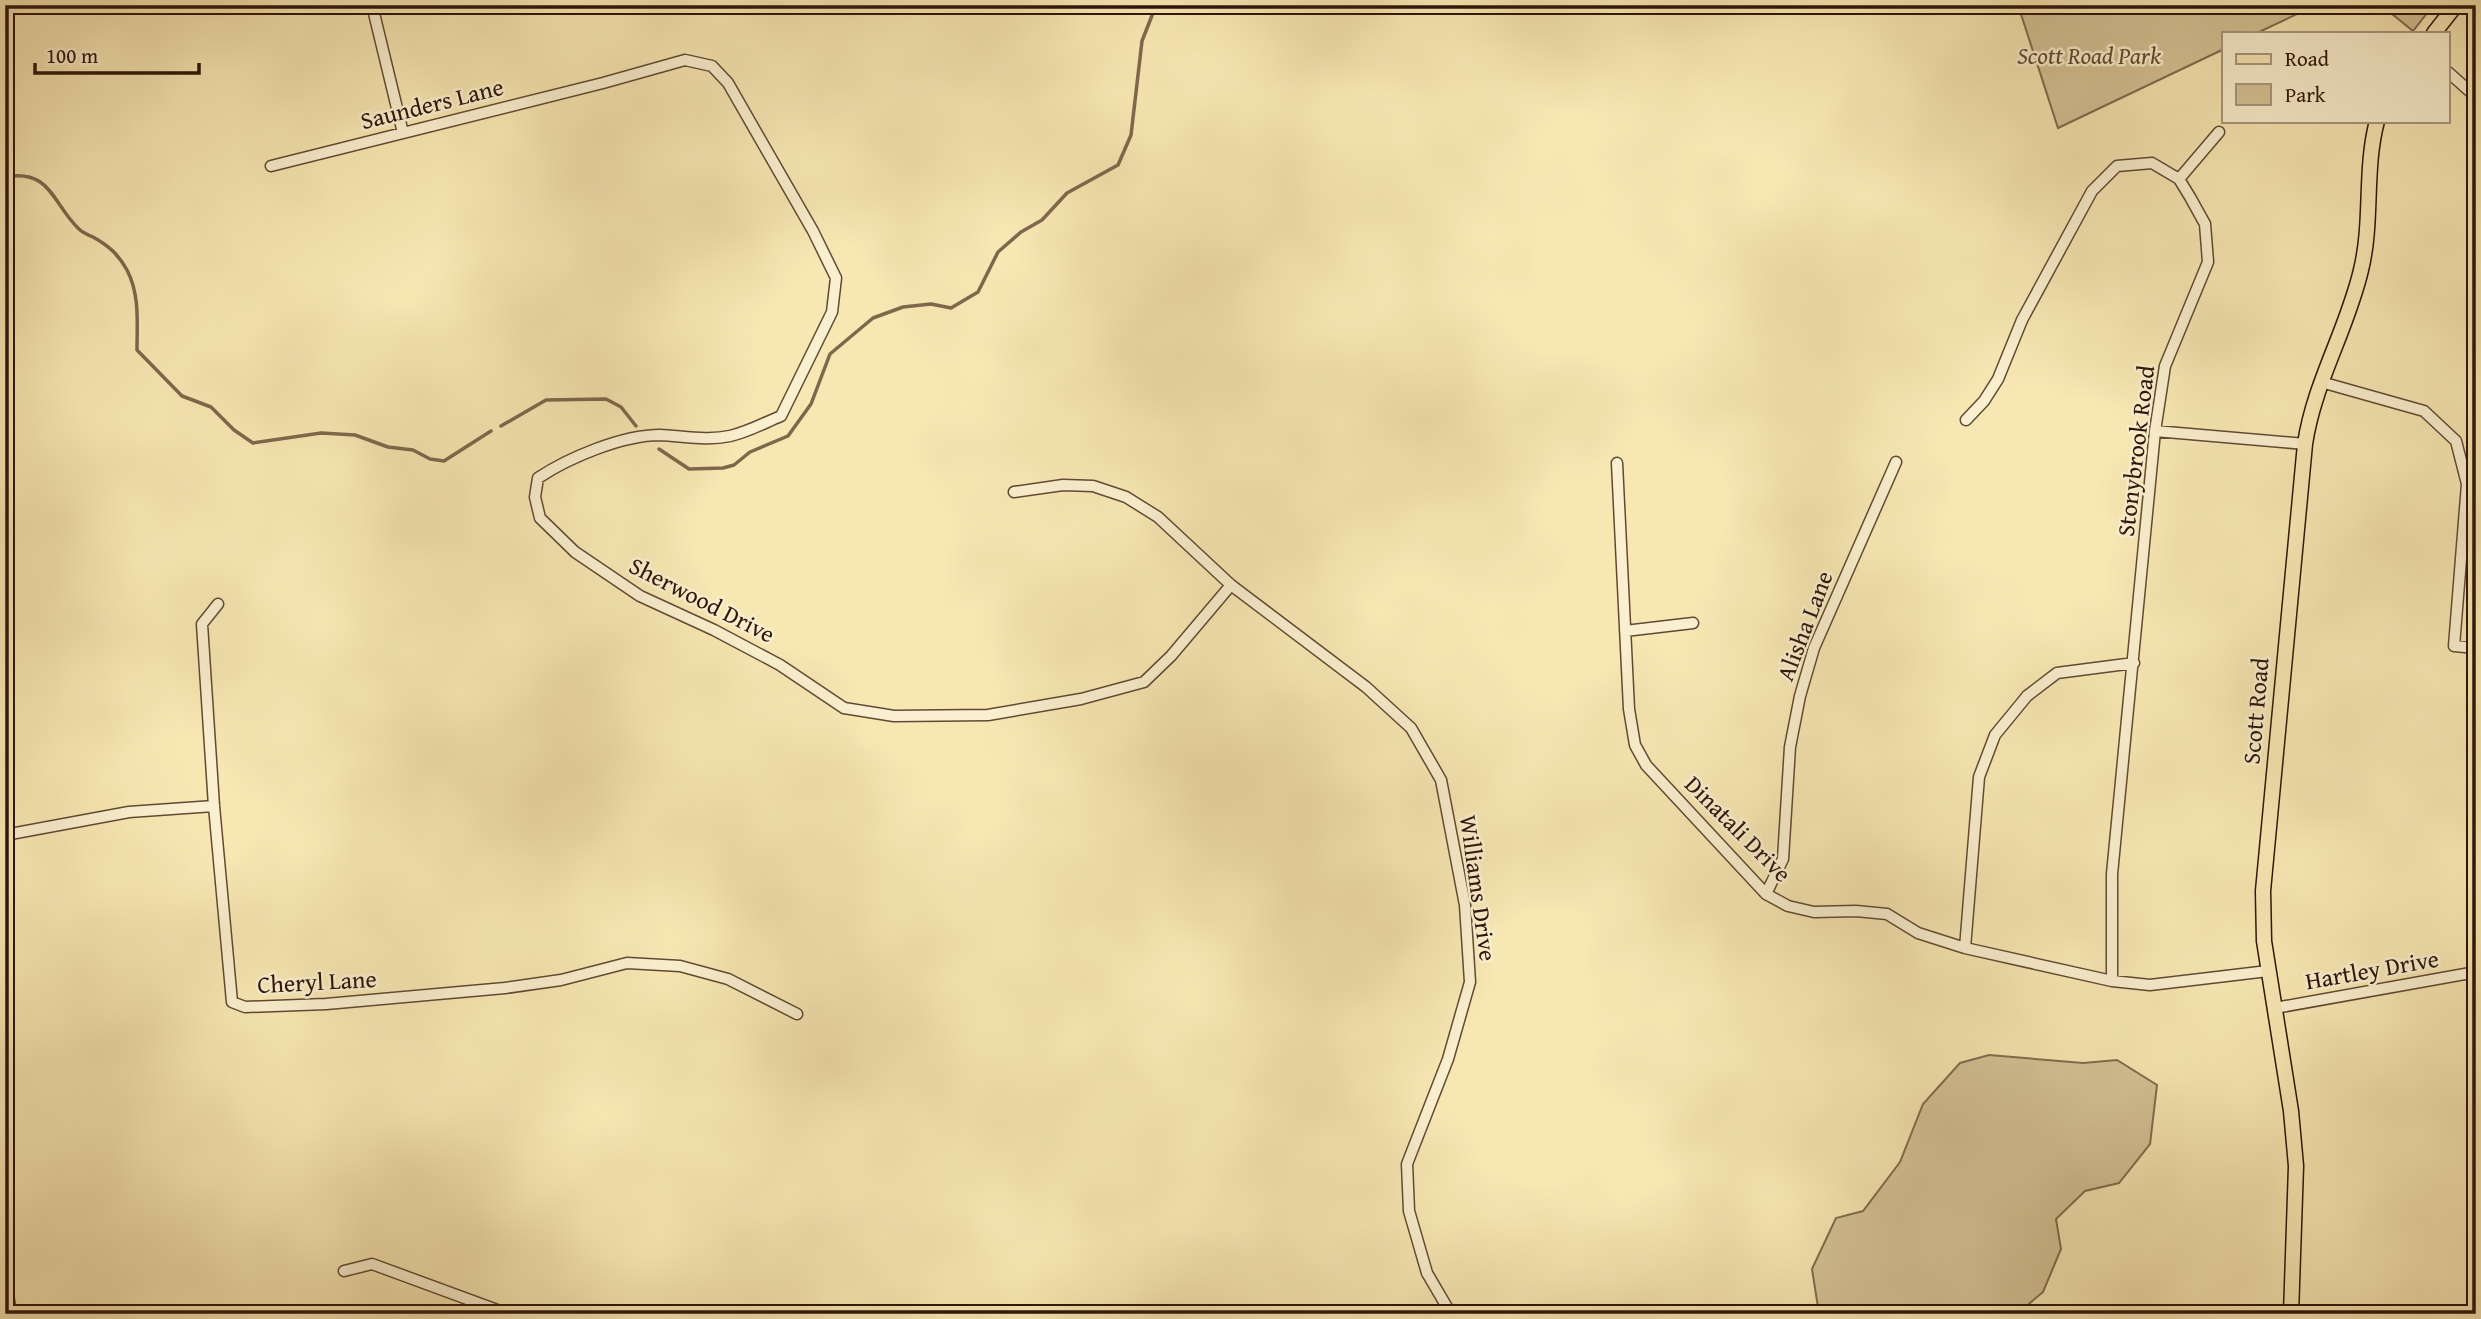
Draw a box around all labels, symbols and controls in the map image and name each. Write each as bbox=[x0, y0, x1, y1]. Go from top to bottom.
scale bar bbox=[35, 32, 200, 76]
legend bbox=[2222, 32, 2450, 122]
park label: Scott Road Park bbox=[2017, 38, 2161, 73]
text: 100 m bbox=[46, 40, 98, 71]
text: Road bbox=[2285, 43, 2330, 74]
street label: Saunders Lane bbox=[357, 69, 507, 138]
text: Park bbox=[2285, 79, 2326, 110]
street label: Stonybrook Road bbox=[2108, 363, 2163, 538]
street label: Sherwood Drive bbox=[623, 548, 781, 651]
street label: Alisha Lane bbox=[1768, 566, 1842, 686]
street label: Scott Road bbox=[2233, 656, 2278, 766]
street label: Dinatali Drive bbox=[1677, 767, 1800, 890]
street label: Williams Drive bbox=[1451, 813, 1506, 963]
street label: Hartley Drive bbox=[2303, 941, 2441, 998]
street label: Cheryl Lane bbox=[256, 961, 378, 1002]

